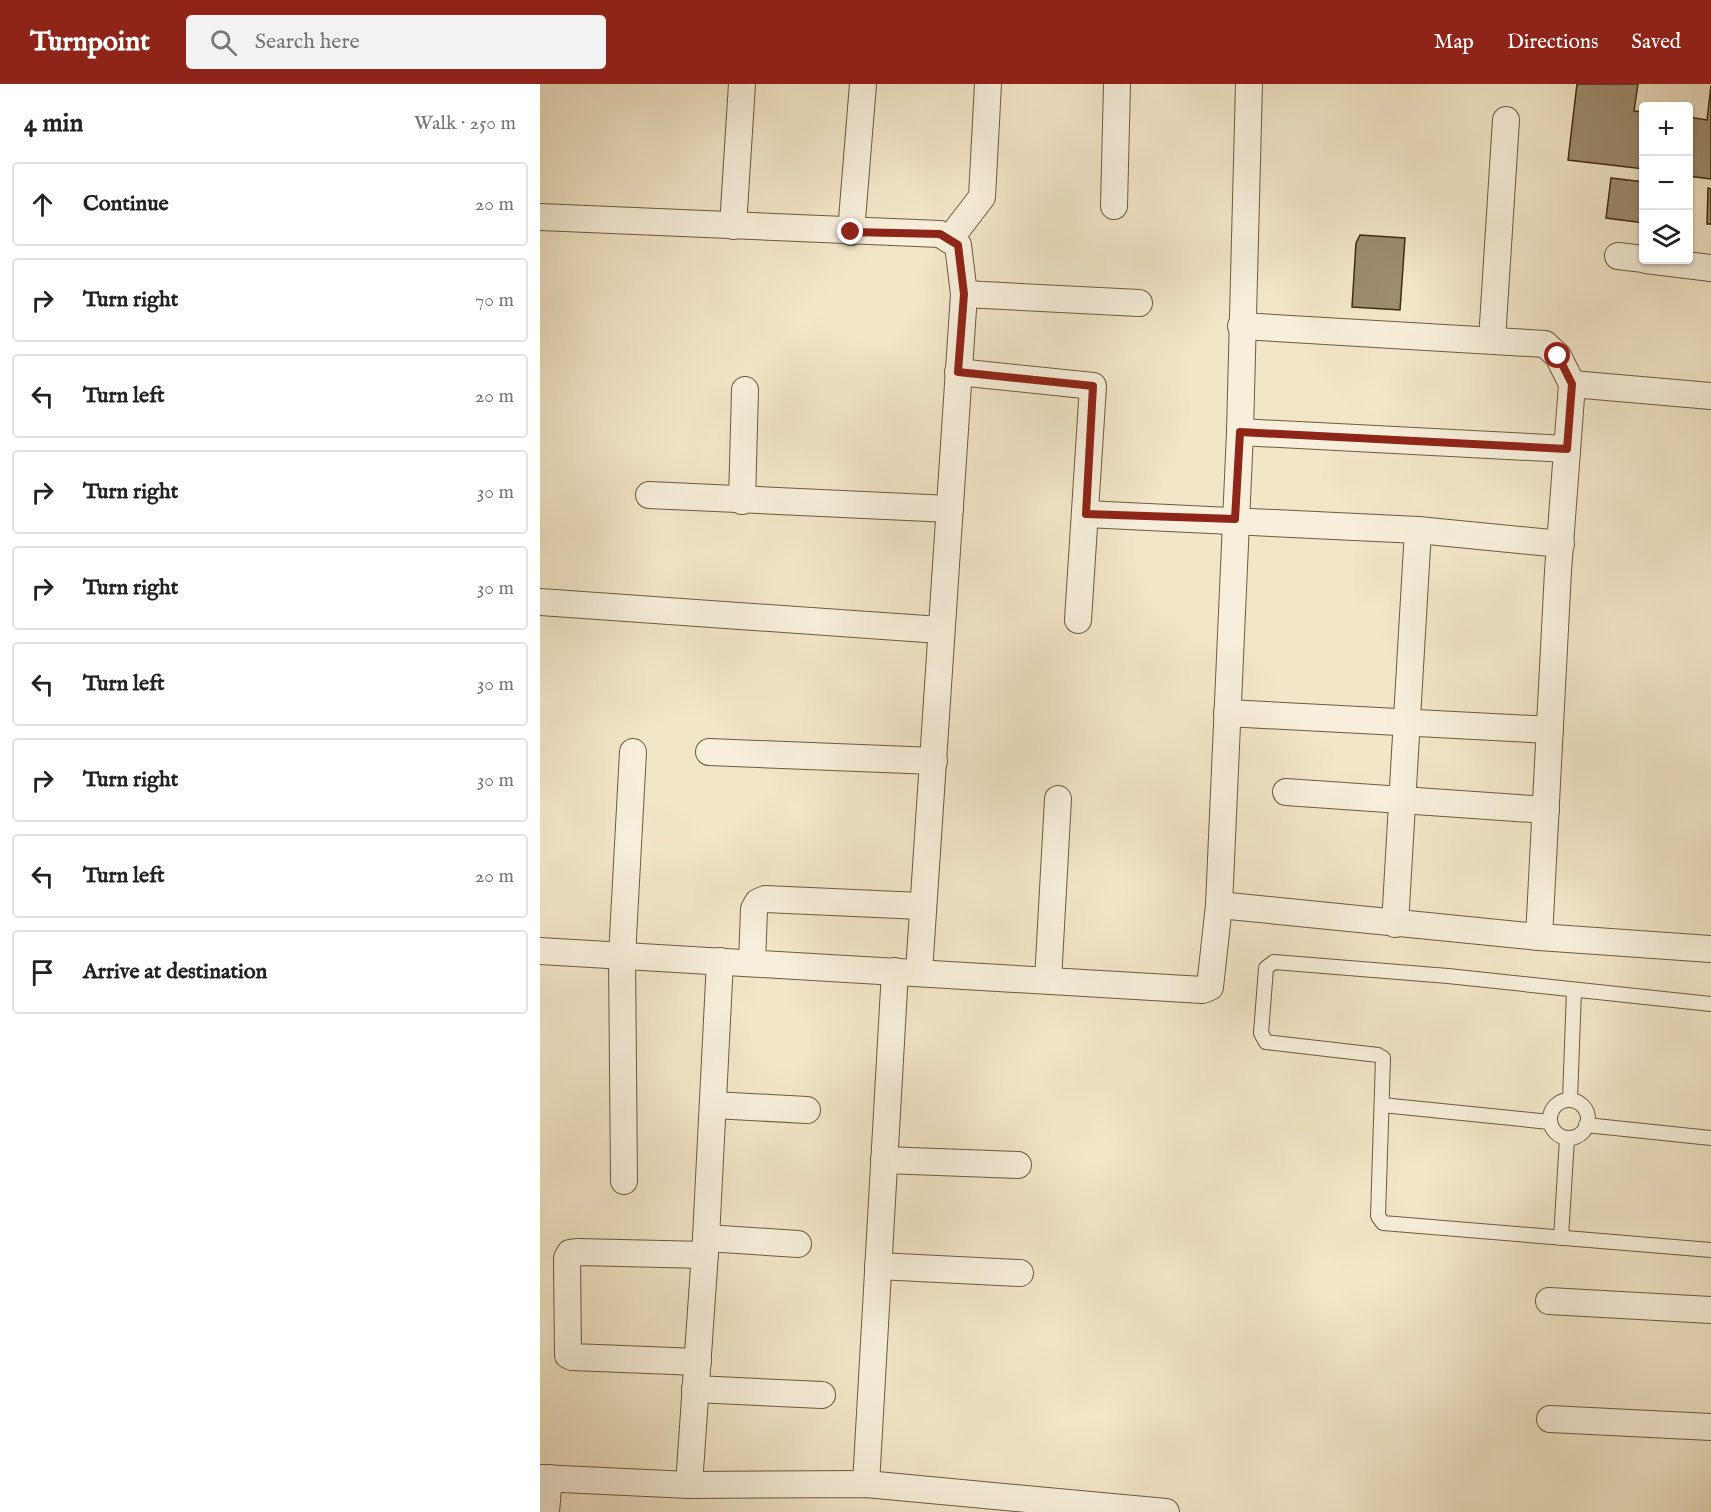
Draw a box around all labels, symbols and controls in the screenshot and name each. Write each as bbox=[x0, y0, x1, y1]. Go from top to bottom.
search box bbox=[186, 15, 606, 69]
text: Turnpoint bbox=[30, 25, 150, 60]
icon: search bbox=[207, 26, 240, 59]
text: Search here bbox=[255, 28, 360, 56]
text: Map bbox=[1434, 29, 1474, 56]
text: Directions bbox=[1507, 29, 1598, 56]
text: Saved bbox=[1631, 29, 1681, 56]
map controls bbox=[1639, 102, 1693, 264]
button: + bbox=[1639, 102, 1693, 156]
text: 4 min bbox=[24, 107, 83, 140]
text: Walk · 250 m bbox=[414, 111, 516, 136]
button: − bbox=[1639, 156, 1693, 210]
icon: ahead bbox=[26, 188, 59, 221]
text: Continue bbox=[83, 190, 169, 218]
text: 20 m bbox=[475, 192, 514, 217]
button: layers bbox=[1639, 210, 1693, 264]
route end bbox=[837, 218, 863, 244]
icon: right bbox=[26, 284, 59, 317]
text: Turn right bbox=[83, 286, 178, 314]
text: 70 m bbox=[475, 288, 514, 313]
route start bbox=[1544, 342, 1570, 368]
icon: left bbox=[26, 380, 59, 413]
text: Turn left bbox=[83, 382, 165, 410]
text: 20 m bbox=[475, 384, 514, 409]
icon: right bbox=[26, 476, 59, 509]
text: Turn right bbox=[83, 478, 178, 506]
text: 30 m bbox=[477, 480, 514, 505]
icon: right bbox=[26, 572, 59, 605]
text: Turn right bbox=[83, 574, 178, 602]
text: 30 m bbox=[477, 576, 514, 601]
icon: left bbox=[26, 668, 59, 701]
text: Turn left bbox=[83, 670, 165, 698]
text: 30 m bbox=[477, 672, 514, 697]
icon: right bbox=[26, 764, 59, 797]
text: Turn right bbox=[83, 766, 178, 794]
text: 30 m bbox=[477, 768, 514, 793]
icon: left bbox=[26, 860, 59, 893]
text: Turn left bbox=[83, 862, 165, 890]
text: 20 m bbox=[475, 864, 514, 889]
icon: arrive bbox=[26, 956, 59, 989]
text: Arrive at destination bbox=[83, 958, 267, 986]

